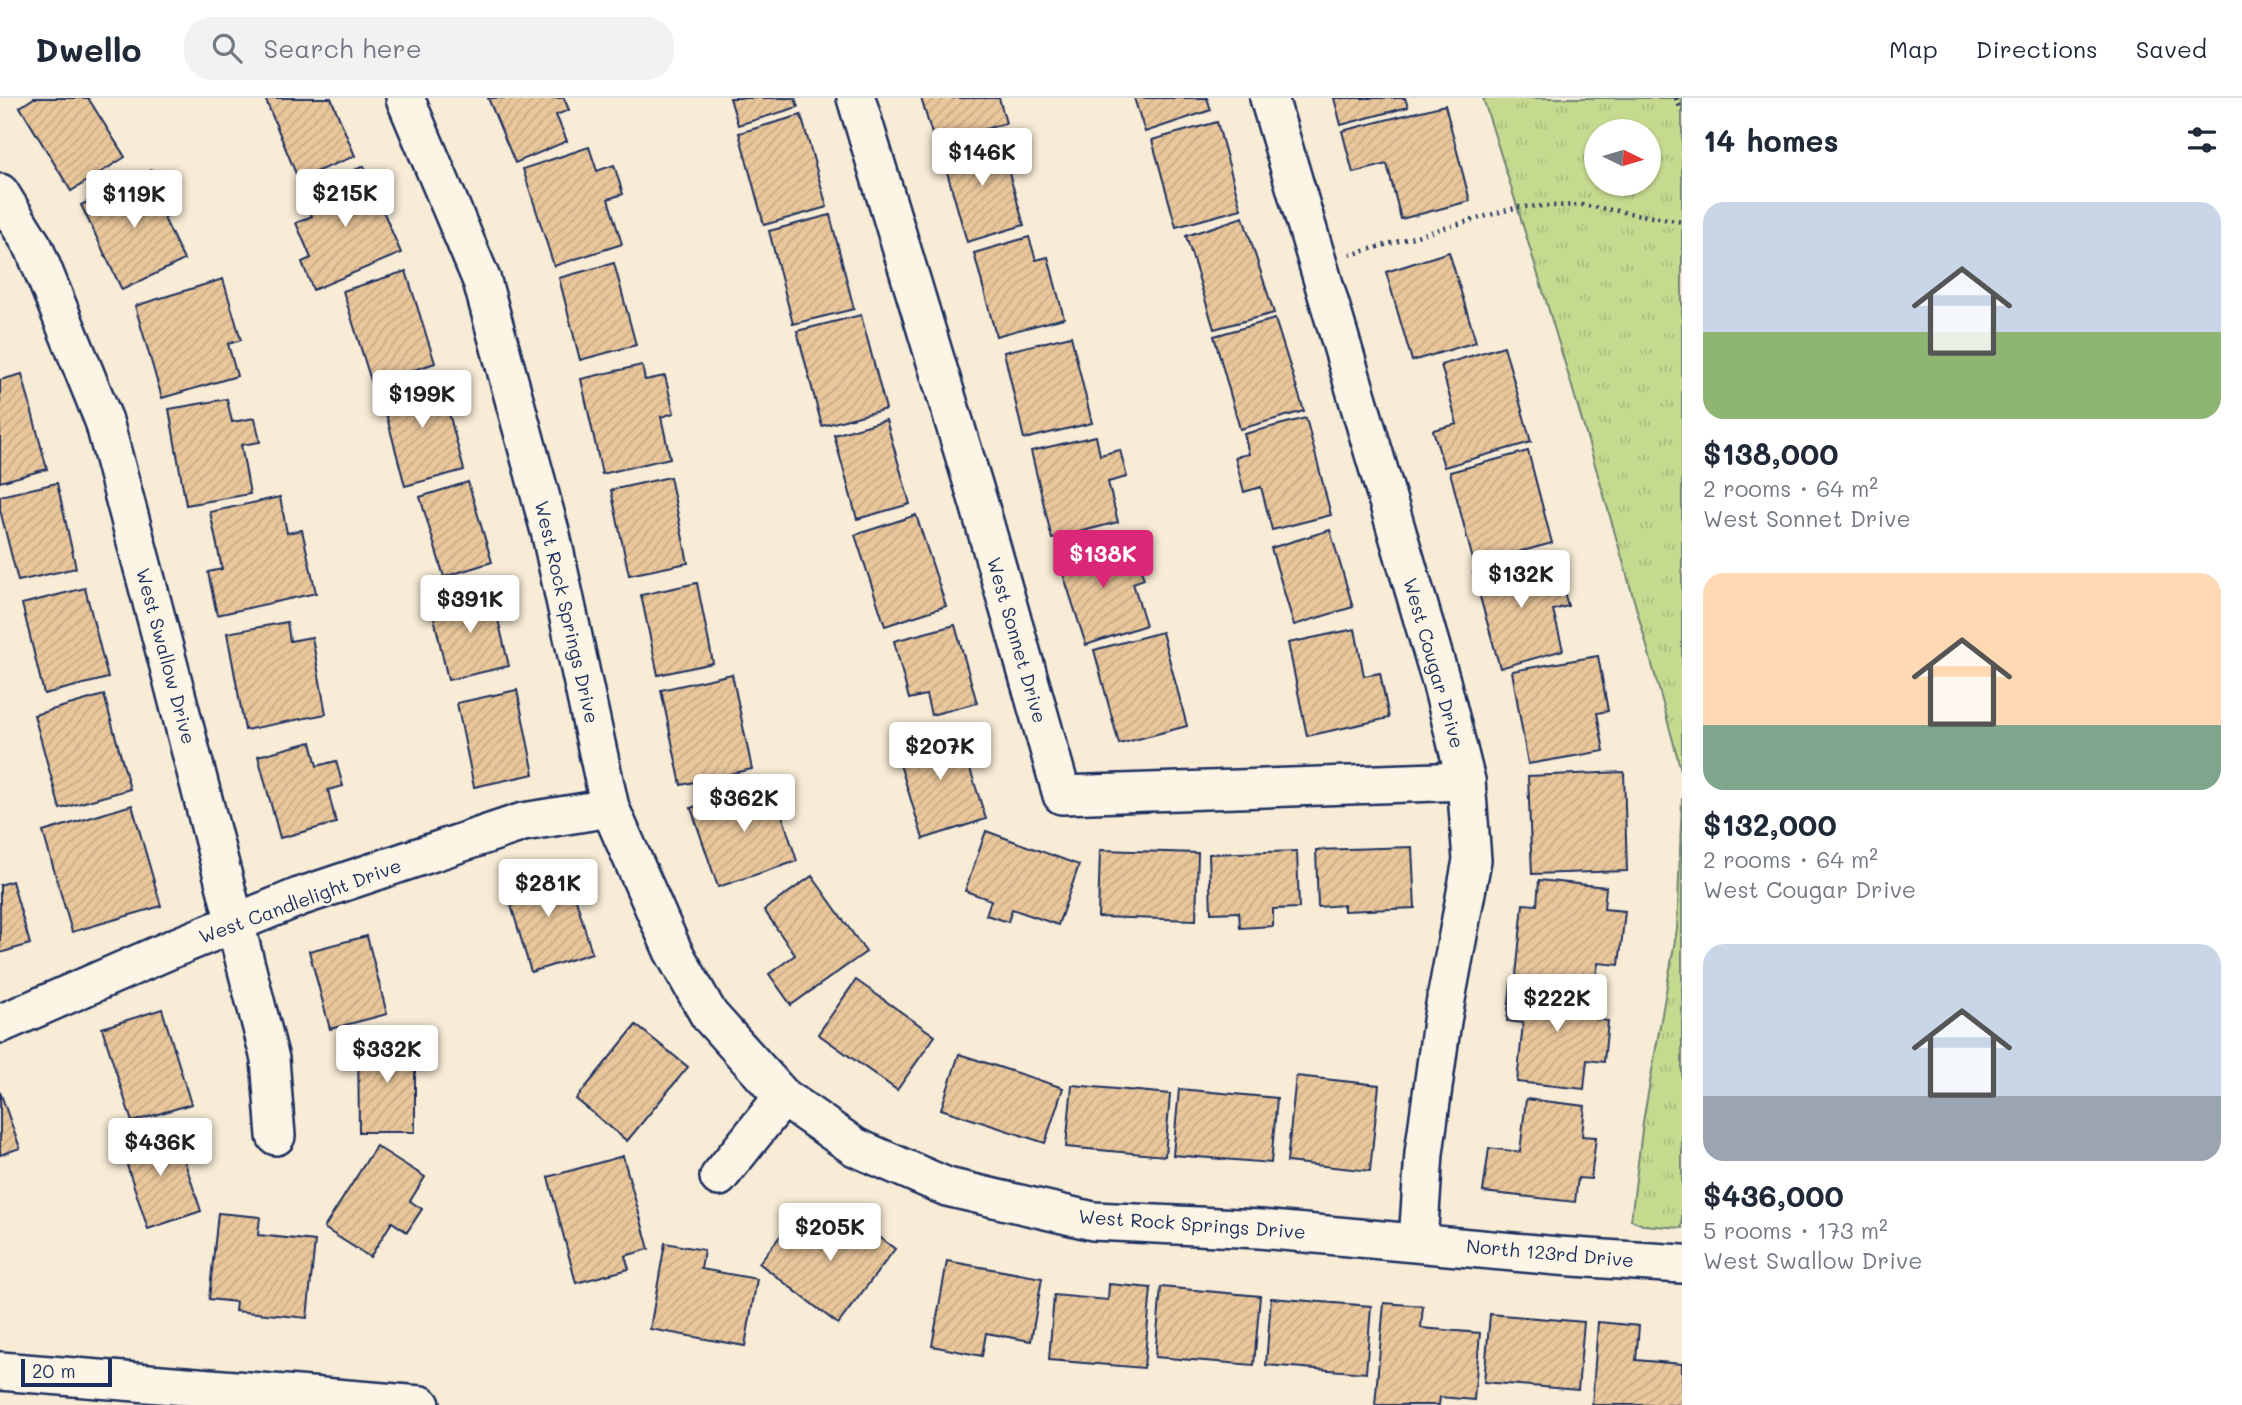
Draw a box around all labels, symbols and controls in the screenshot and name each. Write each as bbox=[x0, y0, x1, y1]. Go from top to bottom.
search box bbox=[184, 17, 674, 80]
text: Dwello bbox=[35, 27, 142, 70]
icon: search bbox=[208, 29, 246, 67]
text: Search here bbox=[264, 31, 422, 65]
text: Map bbox=[1889, 33, 1938, 64]
text: Directions bbox=[1976, 33, 2098, 64]
text: Saved bbox=[2136, 33, 2207, 64]
north arrow bbox=[1584, 119, 1661, 196]
map controls bbox=[1584, 119, 1661, 196]
text: 14 homes bbox=[1703, 120, 1839, 160]
icon: filters bbox=[2183, 121, 2221, 159]
pin: $146K bbox=[933, 129, 1031, 188]
text: $146K bbox=[948, 136, 1016, 166]
pin: $119K bbox=[85, 170, 183, 230]
pin: $215K bbox=[296, 170, 394, 229]
text: $215K bbox=[312, 177, 378, 207]
text: $119K bbox=[102, 178, 166, 208]
icon: home bbox=[1899, 248, 2025, 374]
pin: $199K bbox=[373, 370, 471, 430]
text: $199K bbox=[388, 378, 456, 408]
text: $138,000 bbox=[1703, 433, 1839, 473]
text: 2 rooms · 64 m² bbox=[1703, 473, 1878, 503]
street label: West Rock Springs Drive bbox=[530, 498, 605, 726]
text: West Sonnet Drive bbox=[1703, 503, 1911, 533]
pin: $138K bbox=[1054, 531, 1152, 590]
text: $138K bbox=[1069, 538, 1137, 568]
pin: $132K bbox=[1472, 550, 1570, 610]
street label: West Sonnet Drive bbox=[982, 554, 1053, 726]
text: $132K bbox=[1488, 558, 1554, 588]
street label: West Swallow Drive bbox=[131, 565, 202, 747]
pin: $391K bbox=[421, 575, 519, 635]
street label: West Cougar Drive bbox=[1398, 575, 1471, 751]
text: $391K bbox=[436, 583, 504, 613]
icon: home bbox=[1899, 619, 2025, 745]
pin: $207K bbox=[891, 722, 989, 782]
text: $207K bbox=[905, 730, 975, 760]
pin: $362K bbox=[695, 774, 793, 834]
text: $362K bbox=[709, 782, 779, 812]
text: $132,000 bbox=[1703, 804, 1837, 844]
text: 2 rooms · 64 m² bbox=[1703, 844, 1878, 874]
street label: West Candlelight Drive bbox=[195, 852, 404, 949]
pin: $281K bbox=[499, 860, 597, 919]
text: $281K bbox=[515, 867, 581, 897]
text: West Cougar Drive bbox=[1703, 874, 1916, 904]
pin: $222K bbox=[1508, 974, 1606, 1034]
text: $222K bbox=[1523, 982, 1591, 1012]
icon: home bbox=[1899, 990, 2025, 1116]
pin: $332K bbox=[338, 1026, 436, 1085]
text: $332K bbox=[352, 1033, 422, 1063]
pin: $436K bbox=[111, 1118, 209, 1178]
text: $436K bbox=[124, 1126, 196, 1156]
text: $436,000 bbox=[1703, 1175, 1844, 1215]
street label: West Rock Springs Drive bbox=[1078, 1203, 1307, 1244]
pin: $205K bbox=[781, 1204, 879, 1263]
text: $205K bbox=[795, 1211, 865, 1241]
text: 5 rooms · 173 m² bbox=[1703, 1215, 1888, 1245]
street label: North 123rd Drive bbox=[1465, 1233, 1635, 1272]
text: West Swallow Drive bbox=[1703, 1245, 1922, 1275]
scale bar bbox=[21, 1356, 112, 1388]
text: 20 m bbox=[32, 1358, 76, 1383]

